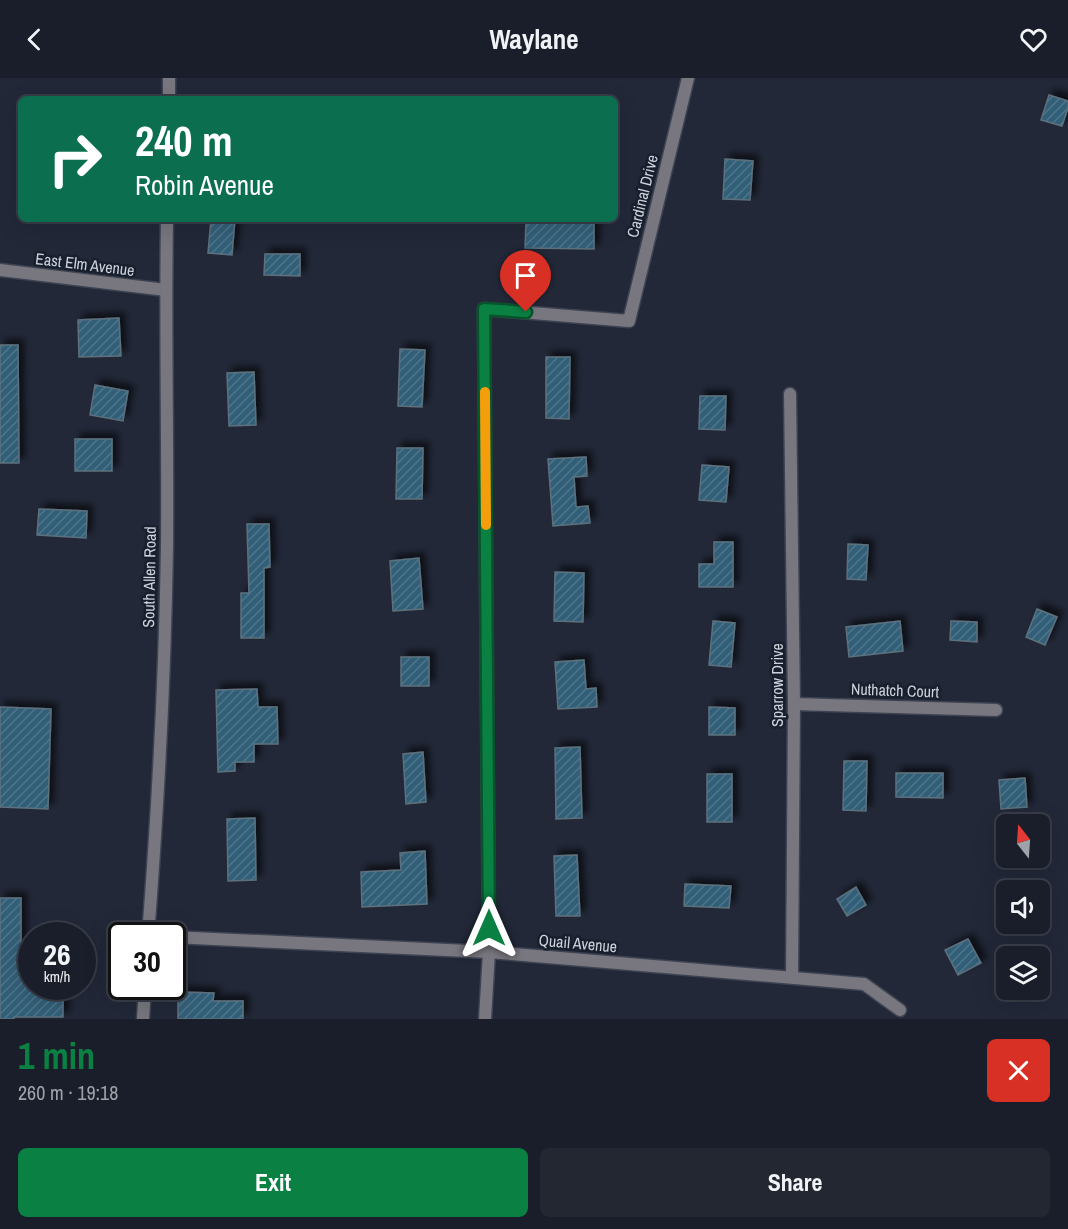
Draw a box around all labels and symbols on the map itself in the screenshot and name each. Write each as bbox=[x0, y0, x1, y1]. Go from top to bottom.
street label: Cardinal Drive bbox=[621, 152, 663, 240]
street label: East Elm Avenue bbox=[34, 247, 136, 281]
pin bbox=[500, 250, 551, 312]
street label: South Allen Road bbox=[137, 526, 161, 628]
street label: Sparrow Drive bbox=[766, 643, 788, 727]
street label: Nuthatch Court bbox=[851, 677, 940, 703]
north arrow bbox=[996, 814, 1050, 868]
position arrow bbox=[457, 896, 521, 960]
speed limit sign: 30 bbox=[108, 922, 186, 1000]
street label: Quail Avenue bbox=[538, 929, 618, 957]

